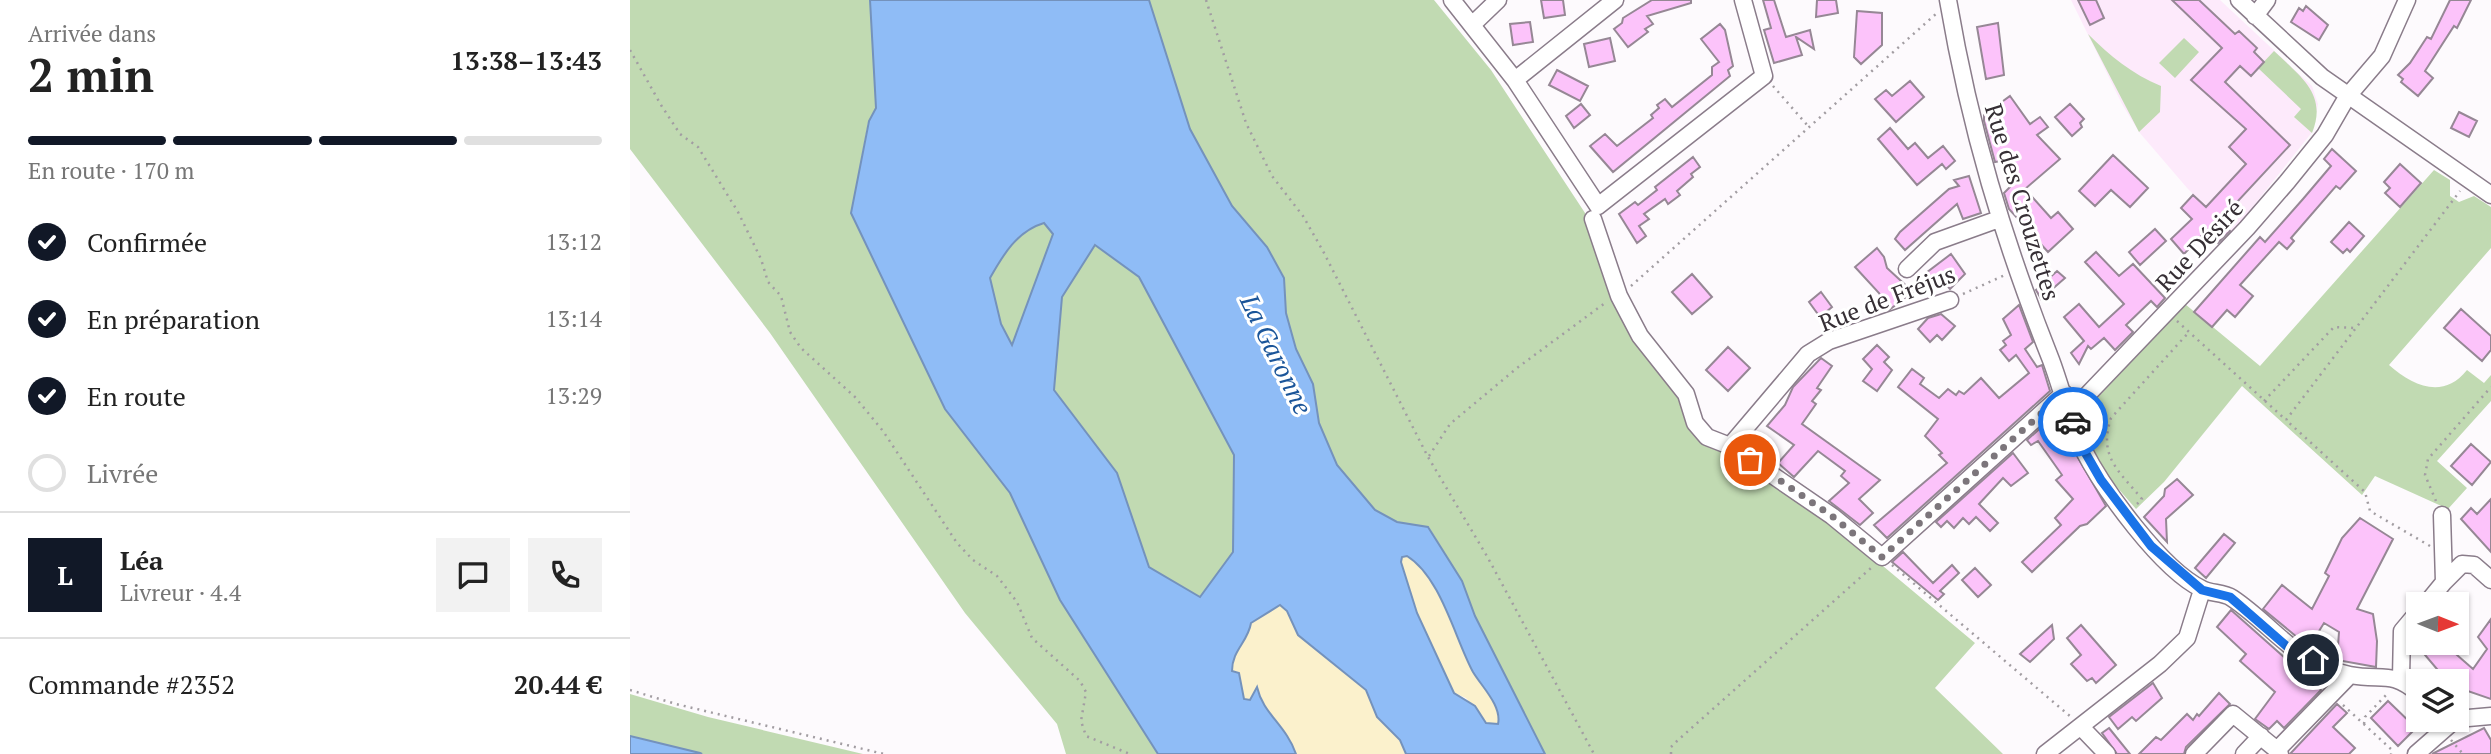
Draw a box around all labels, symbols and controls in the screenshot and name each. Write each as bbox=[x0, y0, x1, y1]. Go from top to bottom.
text: Arrivée dans bbox=[28, 18, 156, 49]
text: 13:38–13:43 bbox=[450, 43, 602, 77]
text: 2 min bbox=[28, 44, 154, 105]
street label: Rue des Crouzettes bbox=[1978, 100, 2068, 304]
text: En route · 170 m bbox=[28, 155, 194, 186]
street label: Rue Désiré bbox=[2148, 192, 2250, 298]
icon: check bbox=[28, 223, 66, 261]
text: Confirmée bbox=[87, 225, 207, 259]
text: 13:12 bbox=[545, 226, 602, 257]
street label: Rue de Fréjus bbox=[1814, 257, 1960, 339]
water label: La Garonne bbox=[1233, 287, 1321, 420]
icon: check bbox=[28, 300, 66, 338]
text: En préparation bbox=[87, 302, 260, 336]
text: 13:14 bbox=[545, 303, 602, 334]
icon: check bbox=[28, 377, 66, 415]
text: En route bbox=[87, 379, 186, 413]
text: 13:29 bbox=[545, 380, 602, 411]
courier bbox=[2038, 387, 2108, 457]
icon: car bbox=[2054, 403, 2092, 441]
pin bbox=[1720, 430, 1780, 490]
icon: bag bbox=[1731, 441, 1769, 479]
text: Livrée bbox=[87, 456, 158, 490]
button: chat bbox=[436, 538, 510, 612]
button: phone bbox=[528, 538, 602, 612]
text: Léa bbox=[120, 543, 164, 577]
text: L bbox=[57, 558, 73, 592]
text: Livreur · 4.4 bbox=[120, 577, 241, 608]
north arrow bbox=[2406, 592, 2469, 654]
map controls bbox=[2406, 592, 2469, 732]
pin bbox=[2283, 630, 2343, 690]
icon: home bbox=[2294, 641, 2332, 679]
text: Commande #2352 bbox=[28, 667, 235, 701]
text: 20.44 € bbox=[514, 667, 602, 701]
button: layers bbox=[2406, 669, 2469, 732]

